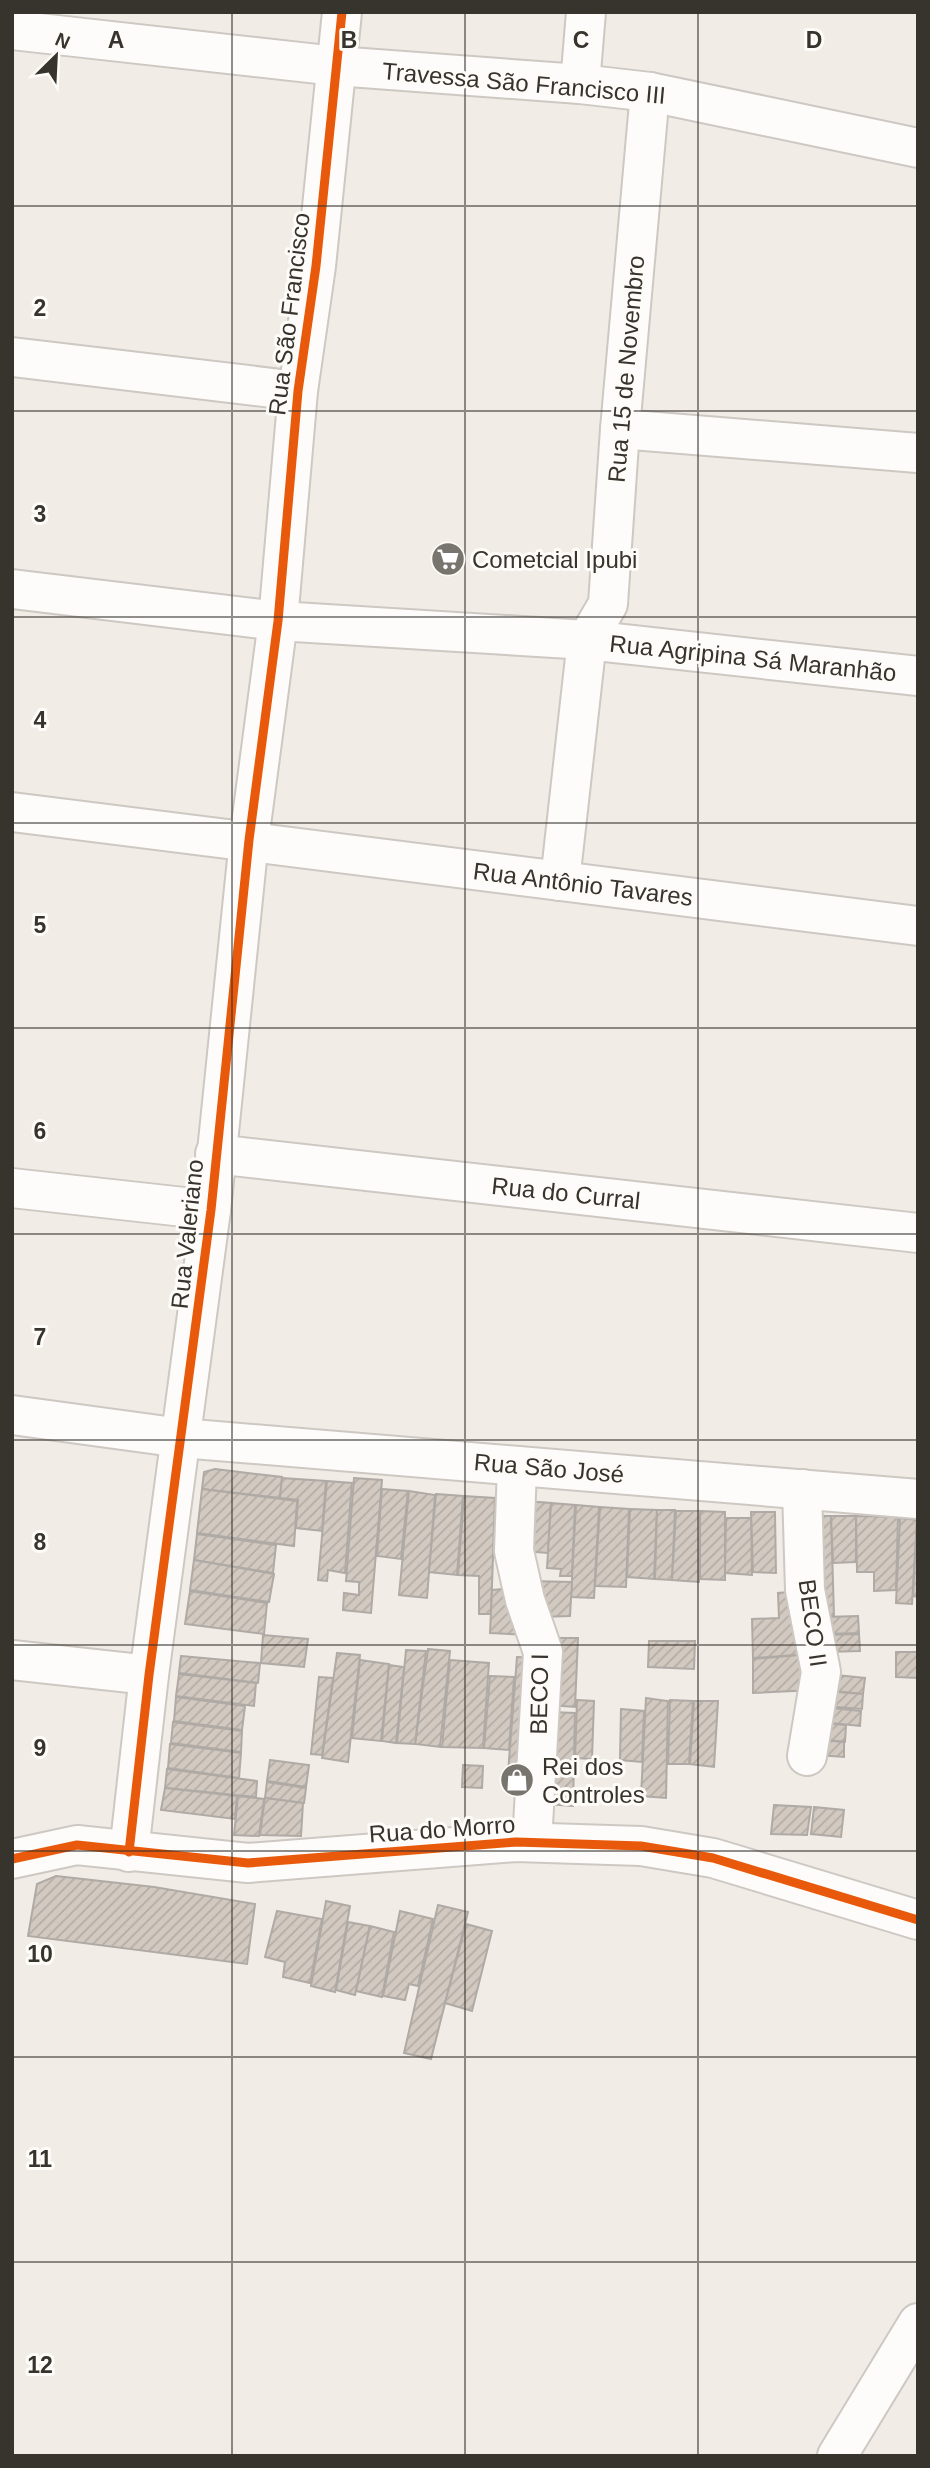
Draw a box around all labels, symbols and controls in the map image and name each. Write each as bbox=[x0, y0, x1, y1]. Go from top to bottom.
north arrow bbox=[21, 21, 91, 91]
text: A bbox=[108, 27, 124, 53]
text: B bbox=[341, 27, 357, 53]
text: C bbox=[573, 27, 589, 53]
text: D bbox=[806, 27, 822, 53]
text: N bbox=[52, 29, 73, 53]
street label: Travessa São Francisco III bbox=[381, 57, 667, 109]
street label: Rua São Francisco bbox=[263, 211, 315, 417]
street label: Rua 15 de Novembro bbox=[603, 254, 649, 484]
text: 2 bbox=[34, 295, 46, 321]
text: 3 bbox=[34, 501, 46, 527]
supermarket icon: Cometcial Ipubi bbox=[429, 540, 467, 578]
place label: Cometcial Ipubi bbox=[472, 546, 637, 573]
street label: Rua Agripina Sá Maranhão bbox=[608, 630, 898, 686]
text: 4 bbox=[34, 707, 47, 733]
street label: Rua Antônio Tavares bbox=[472, 857, 694, 911]
text: 5 bbox=[34, 912, 47, 938]
text: 6 bbox=[34, 1118, 46, 1144]
street label: Rua Valeriano bbox=[166, 1158, 208, 1310]
street label: Rua do Curral bbox=[490, 1172, 642, 1214]
text: 7 bbox=[34, 1324, 46, 1350]
street label: Rua São José bbox=[473, 1448, 625, 1488]
text: 8 bbox=[34, 1529, 47, 1555]
street label: BECO II bbox=[794, 1578, 832, 1668]
street label: BECO I bbox=[525, 1653, 553, 1735]
text: 9 bbox=[34, 1735, 46, 1761]
place label: Rei dos Controles bbox=[542, 1753, 645, 1808]
shop icon: Rei dos Controles bbox=[498, 1761, 536, 1799]
street label: Rua do Morro bbox=[368, 1810, 516, 1848]
text: 10 bbox=[27, 1941, 53, 1967]
text: 11 bbox=[28, 2146, 52, 2172]
text: 12 bbox=[27, 2352, 53, 2378]

